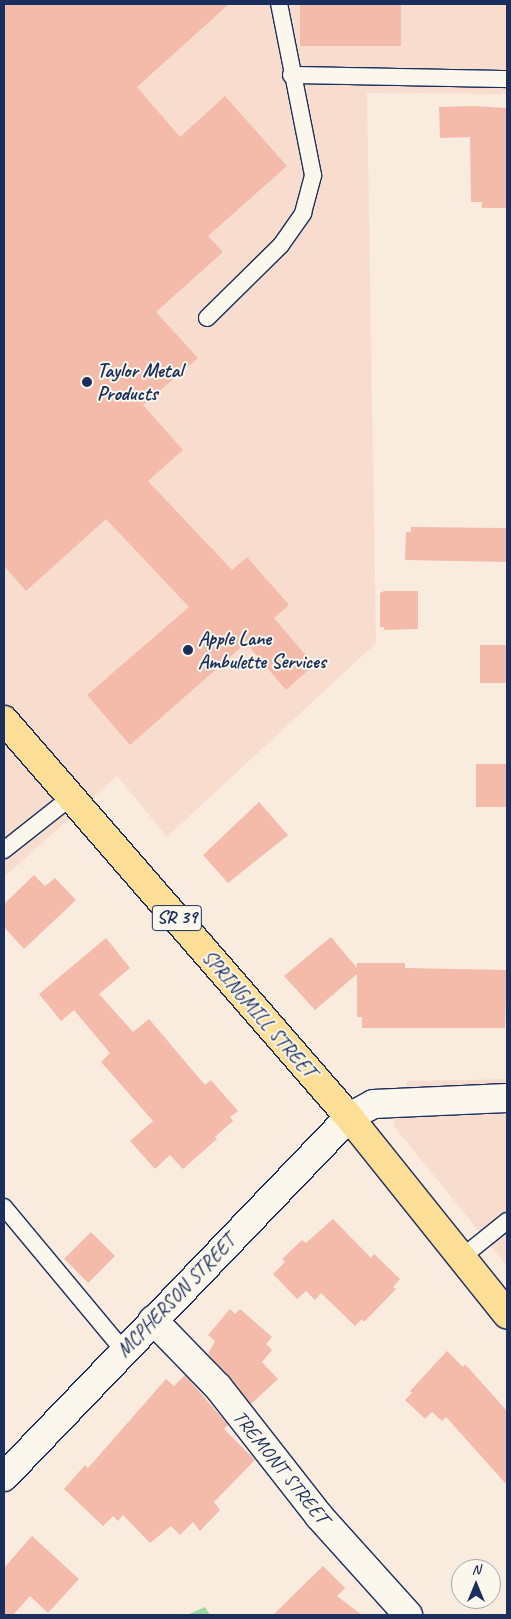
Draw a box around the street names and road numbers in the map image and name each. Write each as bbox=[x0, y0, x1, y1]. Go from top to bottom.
road number: SR 39 bbox=[151, 901, 203, 934]
street label: SPRINGMILL STREET bbox=[197, 945, 321, 1083]
street label: MCPHERSON STREET bbox=[112, 1230, 240, 1362]
street label: TREMONT STREET bbox=[228, 1406, 334, 1528]

